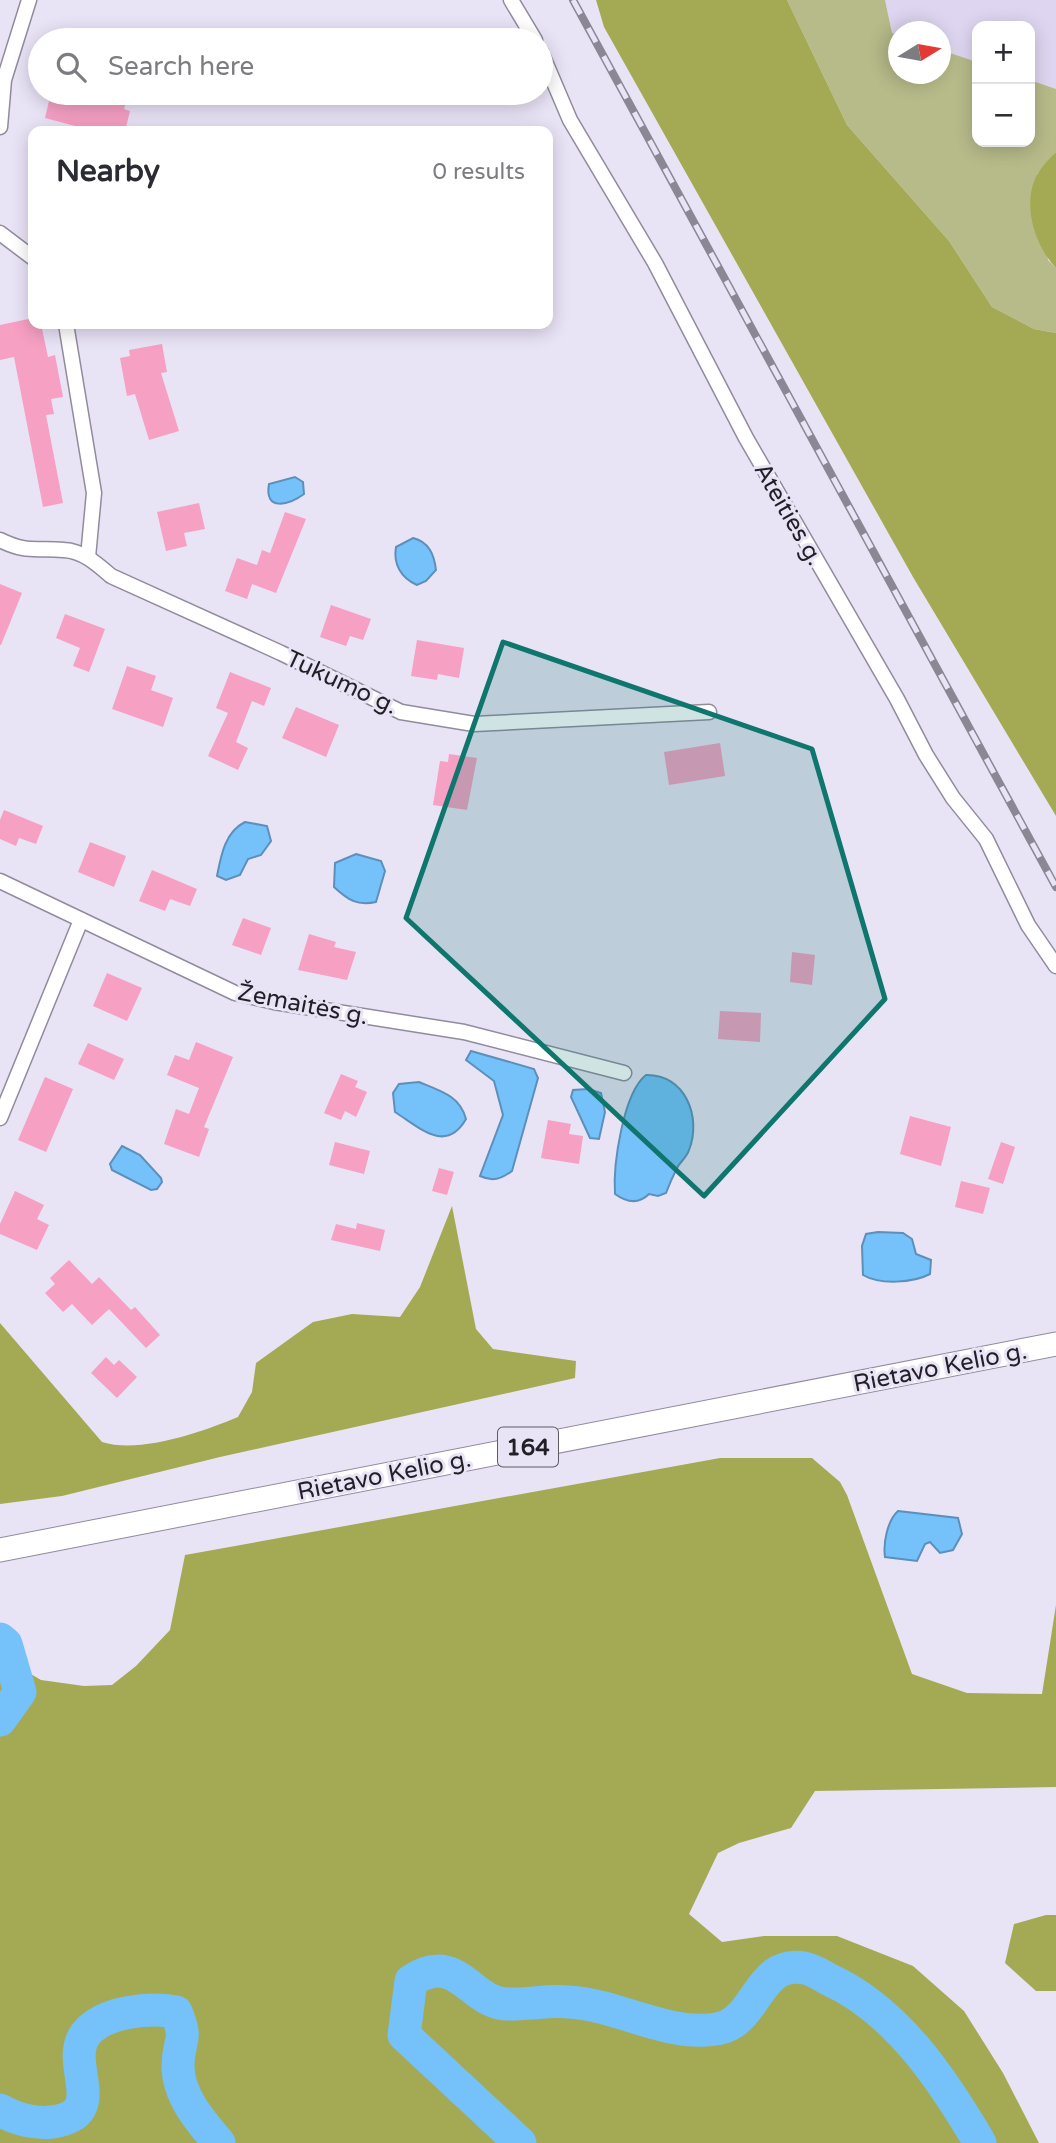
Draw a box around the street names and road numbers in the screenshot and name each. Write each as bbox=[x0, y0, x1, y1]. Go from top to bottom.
street label: Ateities g. bbox=[748, 458, 830, 571]
street label: Tukumo g. bbox=[281, 644, 402, 721]
street label: Žemaitės g. bbox=[235, 978, 371, 1031]
street label: Rietavo Kelio g. bbox=[851, 1336, 1029, 1399]
road number: 164 bbox=[498, 1428, 558, 1466]
street label: Rietavo Kelio g. bbox=[295, 1444, 473, 1507]

